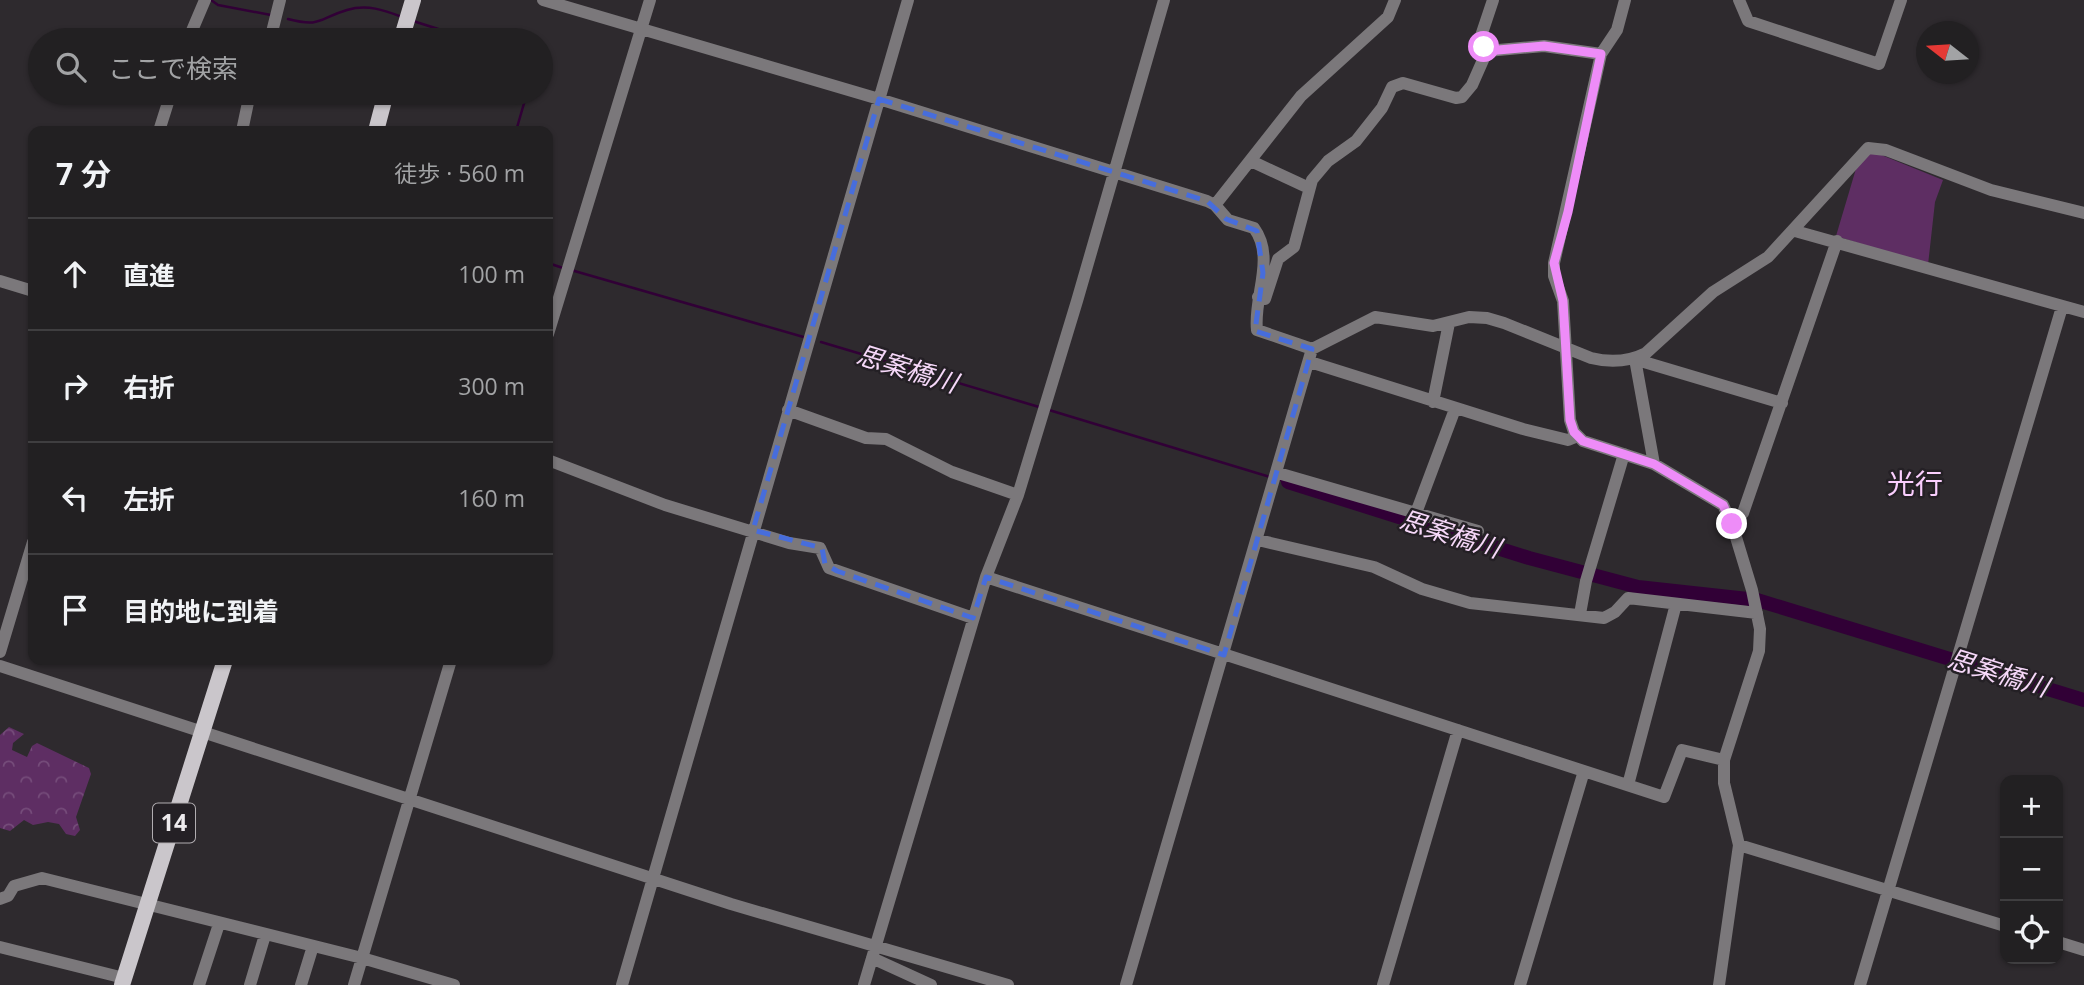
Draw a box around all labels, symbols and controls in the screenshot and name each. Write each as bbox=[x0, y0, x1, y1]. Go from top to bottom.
north arrow bbox=[1916, 21, 1979, 84]
search box bbox=[28, 28, 553, 105]
route start bbox=[1468, 31, 1499, 62]
icon: search bbox=[52, 48, 90, 86]
text: ここで検索 bbox=[108, 50, 238, 86]
text: 7 分 bbox=[56, 153, 111, 194]
text: 徒歩 · 560 m bbox=[394, 157, 525, 189]
icon: ahead bbox=[56, 255, 94, 293]
text: 直進 bbox=[123, 257, 175, 293]
text: 100 m bbox=[458, 258, 525, 290]
water label: 思案橋川 bbox=[852, 336, 965, 401]
icon: right bbox=[56, 367, 94, 405]
text: 右折 bbox=[123, 369, 175, 405]
text: 300 m bbox=[458, 370, 525, 402]
district label: 光行 bbox=[1887, 464, 1943, 502]
icon: left bbox=[56, 479, 94, 517]
text: 左折 bbox=[123, 481, 175, 517]
text: 160 m bbox=[458, 482, 525, 514]
water label: 思案橋川 bbox=[1395, 501, 1508, 566]
route end bbox=[1716, 508, 1747, 539]
icon: arrive bbox=[56, 591, 94, 629]
text: 目的地に到着 bbox=[123, 593, 279, 629]
water label: 思案橋川 bbox=[1943, 640, 2056, 705]
map controls bbox=[2000, 775, 2063, 964]
button: + bbox=[2000, 775, 2063, 838]
road number: 14 bbox=[153, 804, 195, 842]
button: − bbox=[2000, 838, 2063, 901]
button: locate bbox=[2000, 901, 2063, 964]

